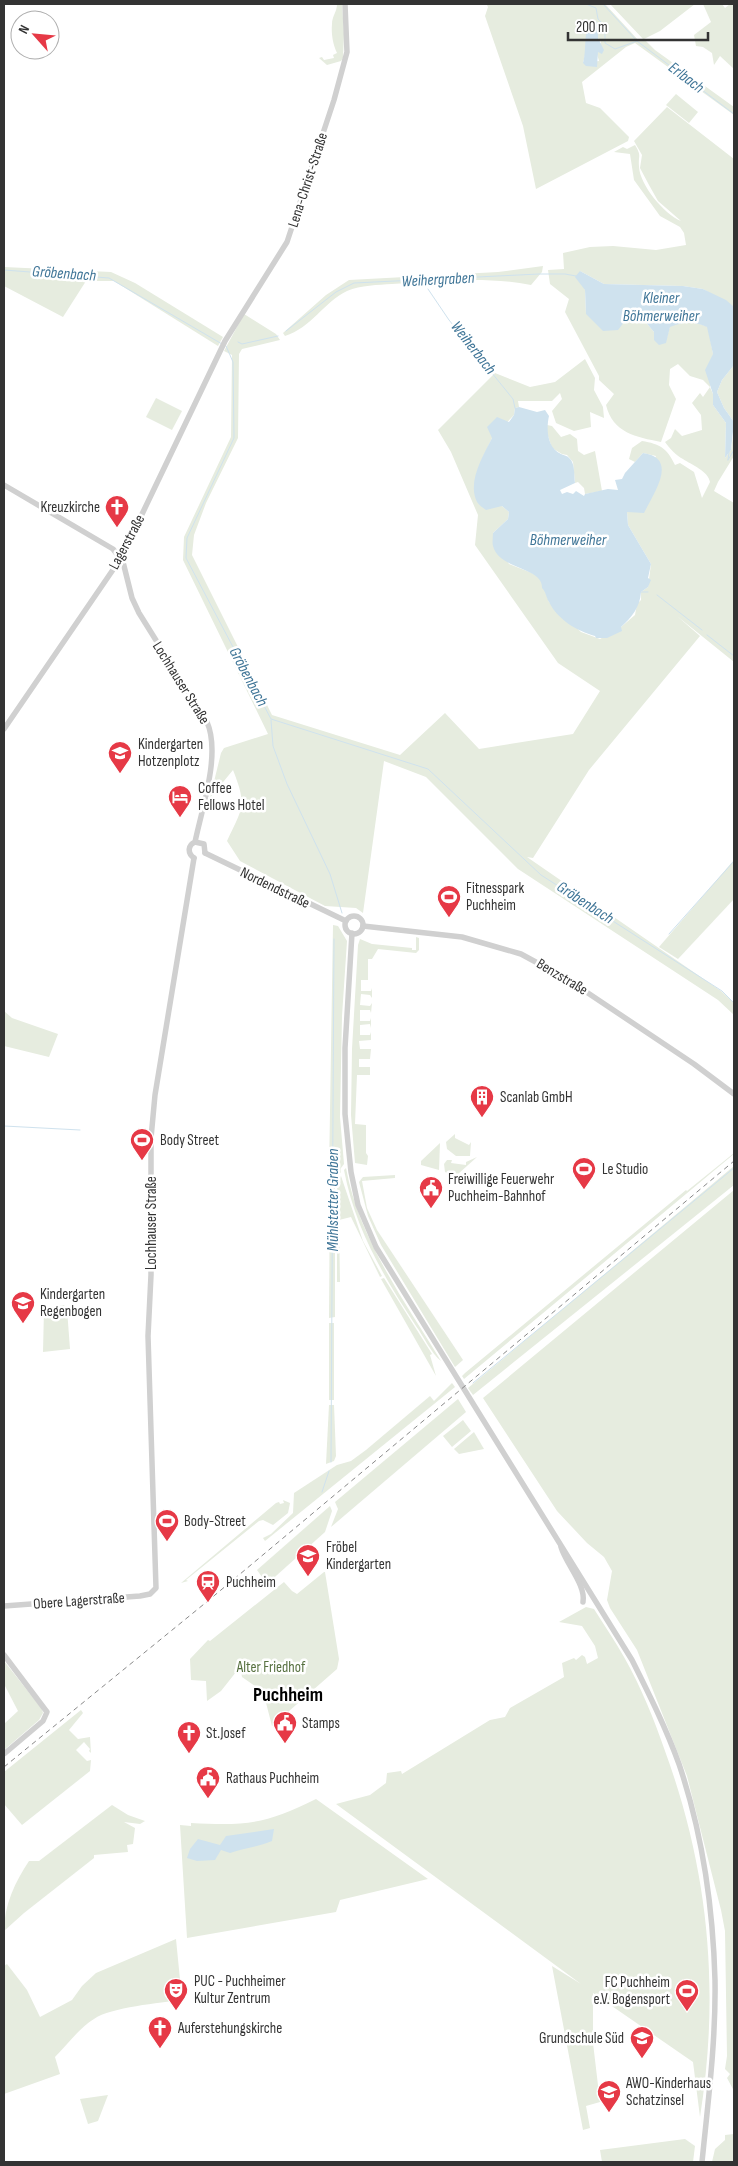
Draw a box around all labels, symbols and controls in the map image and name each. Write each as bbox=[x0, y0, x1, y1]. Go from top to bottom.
north arrow bbox=[10, 10, 60, 60]
scale bar bbox=[568, 10, 708, 42]
text: 200 m bbox=[576, 18, 608, 37]
text: N bbox=[15, 22, 33, 37]
water label: Erlbach bbox=[664, 58, 708, 98]
street label: Lena-Christ-Straße bbox=[284, 130, 332, 230]
water label: Gröbenbach bbox=[31, 262, 97, 286]
water label: Weihergraben bbox=[401, 269, 475, 291]
water label: Kleiner Böhmerweiher bbox=[623, 289, 700, 326]
water label: Weiherbach bbox=[446, 318, 500, 379]
church icon: Kreuzkirche bbox=[104, 494, 130, 528]
place label: Kreuzkirche bbox=[41, 498, 100, 517]
street label: Lagerstraße bbox=[105, 511, 149, 573]
water label: Böhmerweiher bbox=[530, 531, 607, 550]
street label: Lochhauser Straße bbox=[148, 638, 214, 728]
water label: Gröbenbach bbox=[225, 644, 272, 710]
place label: Kindergarten Hotzenplotz bbox=[138, 735, 203, 771]
school or university icon: Kindergarten Hotzenplotz bbox=[107, 740, 133, 774]
place label: Coffee Fellows Hotel bbox=[198, 779, 265, 815]
hotel icon: Coffee Fellows Hotel bbox=[167, 784, 193, 818]
street label: Nordendstraße bbox=[237, 863, 313, 913]
water label: Gröbenbach bbox=[553, 878, 617, 929]
place label: Fitnesspark Puchheim bbox=[466, 879, 525, 915]
sports icon: Fitnesspark Puchheim bbox=[436, 884, 462, 918]
street label: Benzstraße bbox=[533, 954, 591, 1000]
building icon: Scanlab GmbH bbox=[469, 1084, 495, 1118]
place label: Scanlab GmbH bbox=[500, 1088, 573, 1107]
sports icon: Body Street bbox=[129, 1127, 155, 1161]
place label: Body Street bbox=[160, 1131, 219, 1150]
water label: Mühlstetter Graben bbox=[324, 1148, 343, 1251]
sports icon: Le Studio bbox=[571, 1156, 597, 1190]
place label: Le Studio bbox=[602, 1160, 648, 1179]
place label: Freiwillige Feuerwehr Puchheim-Bahnhof bbox=[448, 1170, 555, 1206]
public building icon: Freiwillige Feuerwehr Puchheim-Bahnhof bbox=[418, 1175, 444, 1209]
street label: Lochhauser Straße bbox=[142, 1176, 161, 1270]
place label: Kindergarten Regenbogen bbox=[40, 1285, 105, 1321]
school or university icon: Kindergarten Regenbogen bbox=[10, 1290, 36, 1324]
sports icon: Body-Street bbox=[154, 1508, 180, 1542]
place label: Body-Street bbox=[184, 1512, 246, 1531]
place label: Fröbel Kindergarten bbox=[326, 1538, 391, 1574]
school or university icon: Fröbel Kindergarten bbox=[295, 1543, 321, 1577]
station icon: Puchheim bbox=[195, 1569, 221, 1603]
place label: Puchheim bbox=[226, 1573, 276, 1592]
street label: Obere Lagerstraße bbox=[33, 1588, 125, 1614]
park label: Alter Friedhof bbox=[236, 1658, 306, 1677]
district label: Puchheim bbox=[253, 1683, 323, 1707]
public building icon: Stamps bbox=[272, 1710, 298, 1744]
place label: Stamps bbox=[302, 1714, 340, 1733]
church icon: St.Josef bbox=[176, 1720, 202, 1754]
place label: St.Josef bbox=[206, 1724, 246, 1743]
public building icon: Rathaus Puchheim bbox=[195, 1765, 221, 1799]
place label: Rathaus Puchheim bbox=[226, 1769, 319, 1788]
place label: PUC - Puchheimer Kultur Zentrum bbox=[194, 1972, 286, 2008]
place label: FC Puchheim e.V. Bogensport bbox=[593, 1973, 670, 2009]
theatre icon: PUC - Puchheimer Kultur Zentrum bbox=[163, 1977, 189, 2011]
sports icon: FC Puchheim e.V. Bogensport bbox=[674, 1978, 700, 2012]
church icon: Auferstehungskirche bbox=[147, 2015, 173, 2049]
place label: Auferstehungskirche bbox=[177, 2019, 282, 2038]
school or university icon: Grundschule Süd bbox=[629, 2025, 655, 2059]
place label: Grundschule Süd bbox=[539, 2029, 624, 2048]
place label: AWO-Kinderhaus Schatzinsel bbox=[625, 2074, 711, 2110]
school or university icon: AWO-Kinderhaus Schatzinsel bbox=[596, 2079, 622, 2113]

